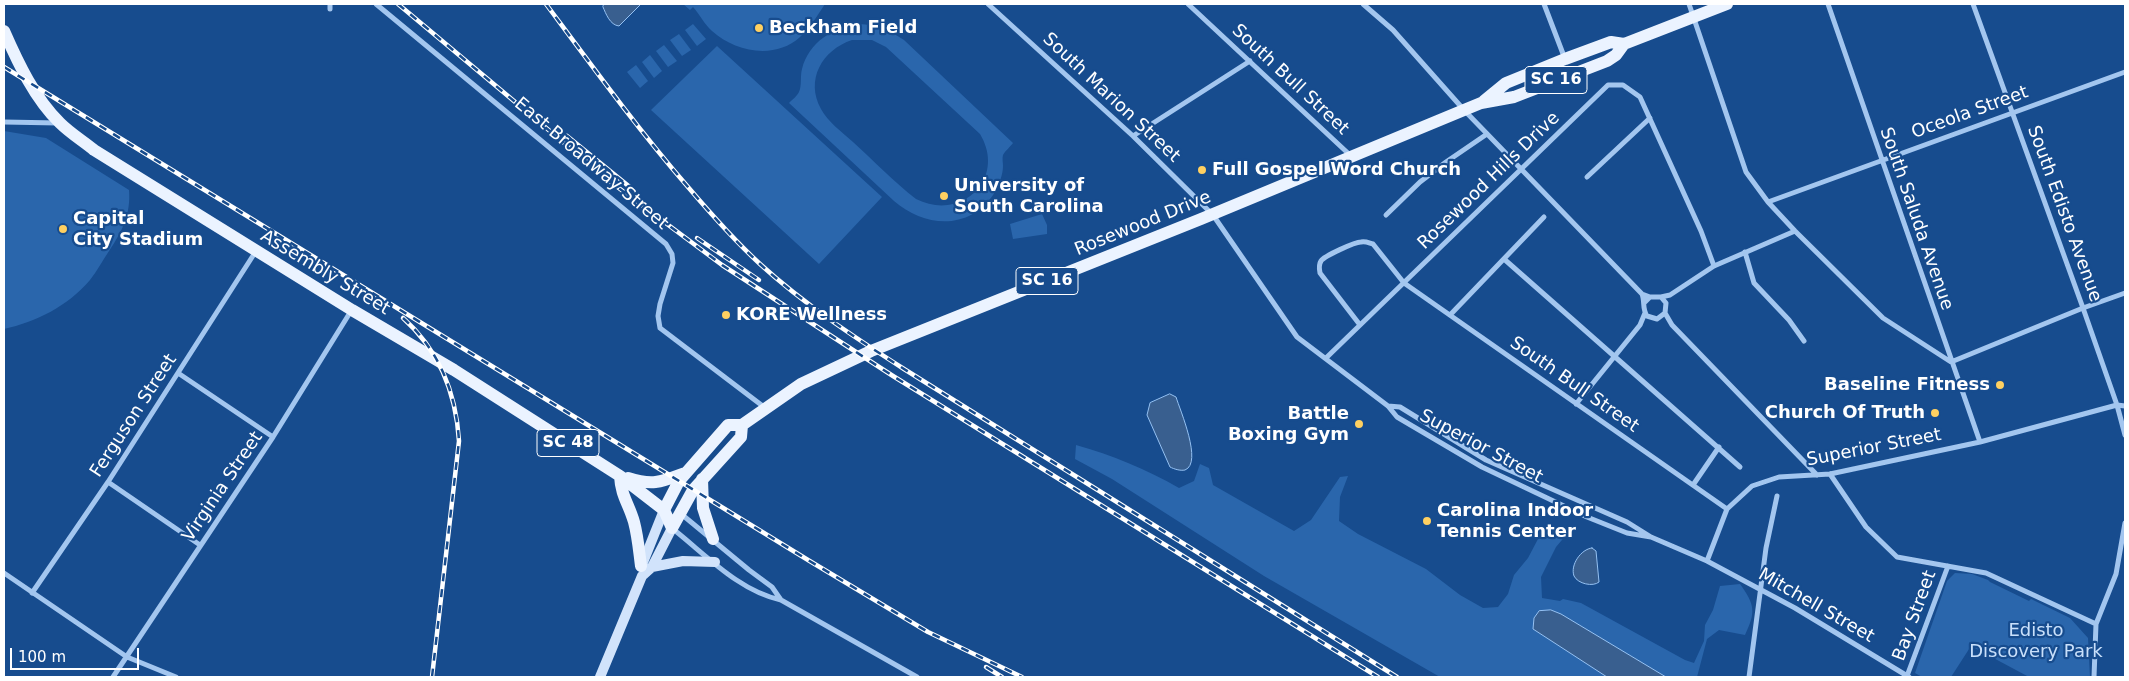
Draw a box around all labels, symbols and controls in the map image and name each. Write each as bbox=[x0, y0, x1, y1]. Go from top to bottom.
place label: Beckham Field bbox=[769, 17, 917, 39]
street label: South Bull Street bbox=[1227, 20, 1353, 140]
marker: Beckham Field bbox=[753, 22, 765, 34]
street label: South Marion Street bbox=[1038, 29, 1184, 167]
road number: SC 16 bbox=[1525, 66, 1587, 94]
street label: Oceola Street bbox=[1909, 82, 2031, 144]
street label: East Broadway Street bbox=[510, 93, 672, 235]
street label: Rosewood Hills Drive bbox=[1414, 108, 1564, 254]
street label: South Edisto Avenue bbox=[2022, 123, 2106, 305]
street label: South Saluda Avenue bbox=[1875, 125, 1957, 313]
place label: Full Gospel Word Church bbox=[1212, 159, 1461, 181]
marker: Full Gospel Word Church bbox=[1196, 164, 1208, 176]
place label: University of South Carolina bbox=[954, 175, 1104, 218]
street label: Rosewood Drive bbox=[1072, 187, 1214, 261]
marker: University of South Carolina bbox=[938, 190, 950, 202]
place label: Capital City Stadium bbox=[73, 208, 203, 250]
marker: Capital City Stadium bbox=[57, 223, 69, 235]
street label: Assembly Street bbox=[256, 226, 394, 320]
road number: SC 16 bbox=[1016, 268, 1078, 294]
place label: KORE Wellness bbox=[736, 304, 887, 326]
marker: KORE Wellness bbox=[720, 309, 732, 321]
street label: South Bull Street bbox=[1505, 333, 1643, 437]
street label: Ferguson Street bbox=[86, 350, 182, 482]
place label: Baseline Fitness bbox=[1824, 374, 1990, 396]
marker: Baseline Fitness bbox=[1994, 379, 2006, 391]
place label: Church Of Truth bbox=[1765, 402, 1925, 424]
place label: Battle Boxing Gym bbox=[1228, 403, 1349, 446]
street label: Superior Street bbox=[1416, 405, 1546, 489]
marker: Church Of Truth bbox=[1929, 407, 1941, 419]
marker: Battle Boxing Gym bbox=[1353, 418, 1365, 430]
street label: Superior Street bbox=[1805, 424, 1943, 472]
street label: Virginia Street bbox=[178, 428, 268, 546]
road number: SC 48 bbox=[537, 429, 599, 456]
place label: Carolina Indoor Tennis Center bbox=[1437, 500, 1593, 542]
marker: Carolina Indoor Tennis Center bbox=[1421, 515, 1433, 527]
street label: Mitchell Street bbox=[1754, 564, 1878, 648]
street label: Bay Street bbox=[1889, 568, 1941, 664]
park label: Edisto Discovery Park bbox=[1969, 620, 2103, 662]
scale bar bbox=[12, 638, 141, 670]
text: 100 m bbox=[18, 648, 66, 666]

